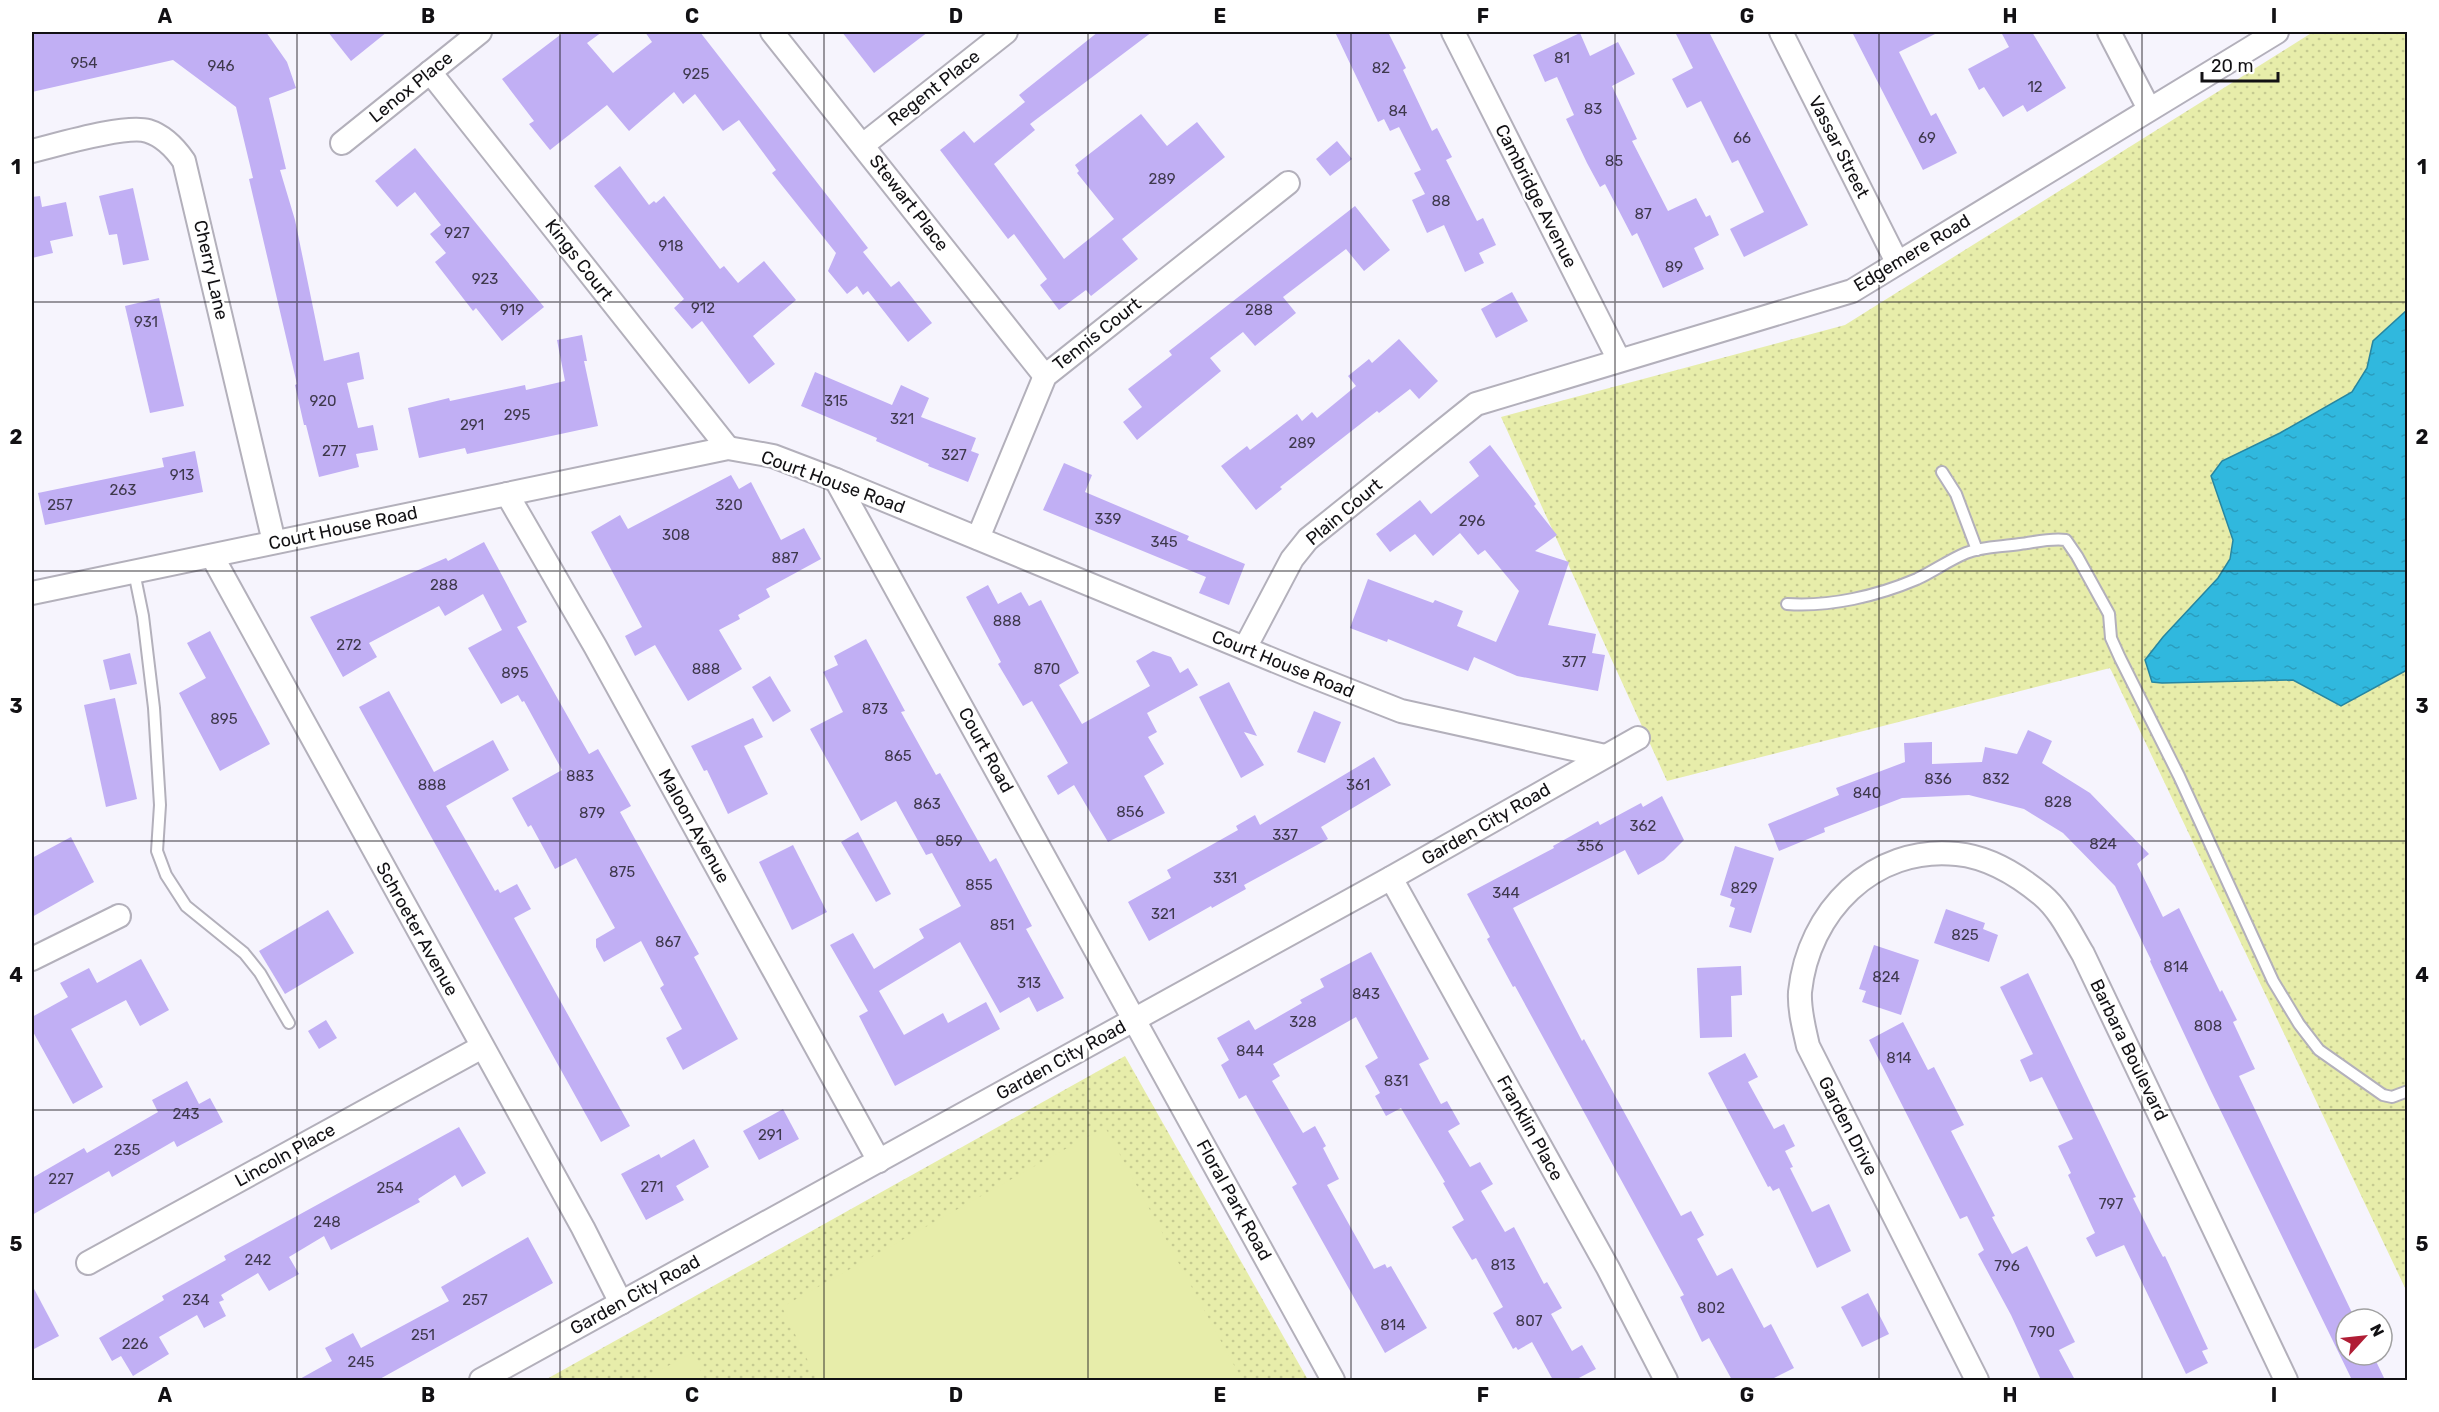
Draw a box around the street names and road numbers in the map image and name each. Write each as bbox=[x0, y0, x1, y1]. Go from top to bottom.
street label: Regent Place bbox=[884, 45, 984, 131]
street label: Lenox Place bbox=[365, 47, 457, 127]
street label: Vassar Street bbox=[1804, 92, 1874, 202]
street label: Cambridge Avenue bbox=[1490, 120, 1582, 272]
street label: Stewart Place bbox=[865, 150, 953, 256]
street label: Edgemere Road bbox=[1850, 210, 1974, 296]
street label: Kings Court bbox=[540, 215, 618, 305]
street label: Cherry Lane bbox=[189, 218, 233, 322]
street label: Tennis Court bbox=[1049, 293, 1145, 375]
street label: Court House Road bbox=[758, 446, 908, 518]
street label: Plain Court bbox=[1301, 474, 1387, 550]
street label: Court House Road bbox=[266, 501, 420, 555]
street label: Court House Road bbox=[1209, 625, 1357, 703]
street label: Court Road bbox=[954, 704, 1018, 796]
street label: Maloon Avenue bbox=[654, 765, 734, 887]
street label: Garden City Road bbox=[1418, 778, 1554, 870]
street label: Schroeter Avenue bbox=[371, 858, 463, 1000]
street label: Barbara Boulevard bbox=[2085, 976, 2173, 1124]
street label: Garden City Road bbox=[992, 1015, 1130, 1105]
street label: Franklin Place bbox=[1492, 1071, 1568, 1185]
street label: Garden Drive bbox=[1814, 1073, 1882, 1179]
street label: Lincoln Place bbox=[231, 1118, 339, 1192]
street label: Floral Park Road bbox=[1192, 1136, 1276, 1264]
street label: Garden City Road bbox=[566, 1250, 704, 1340]

